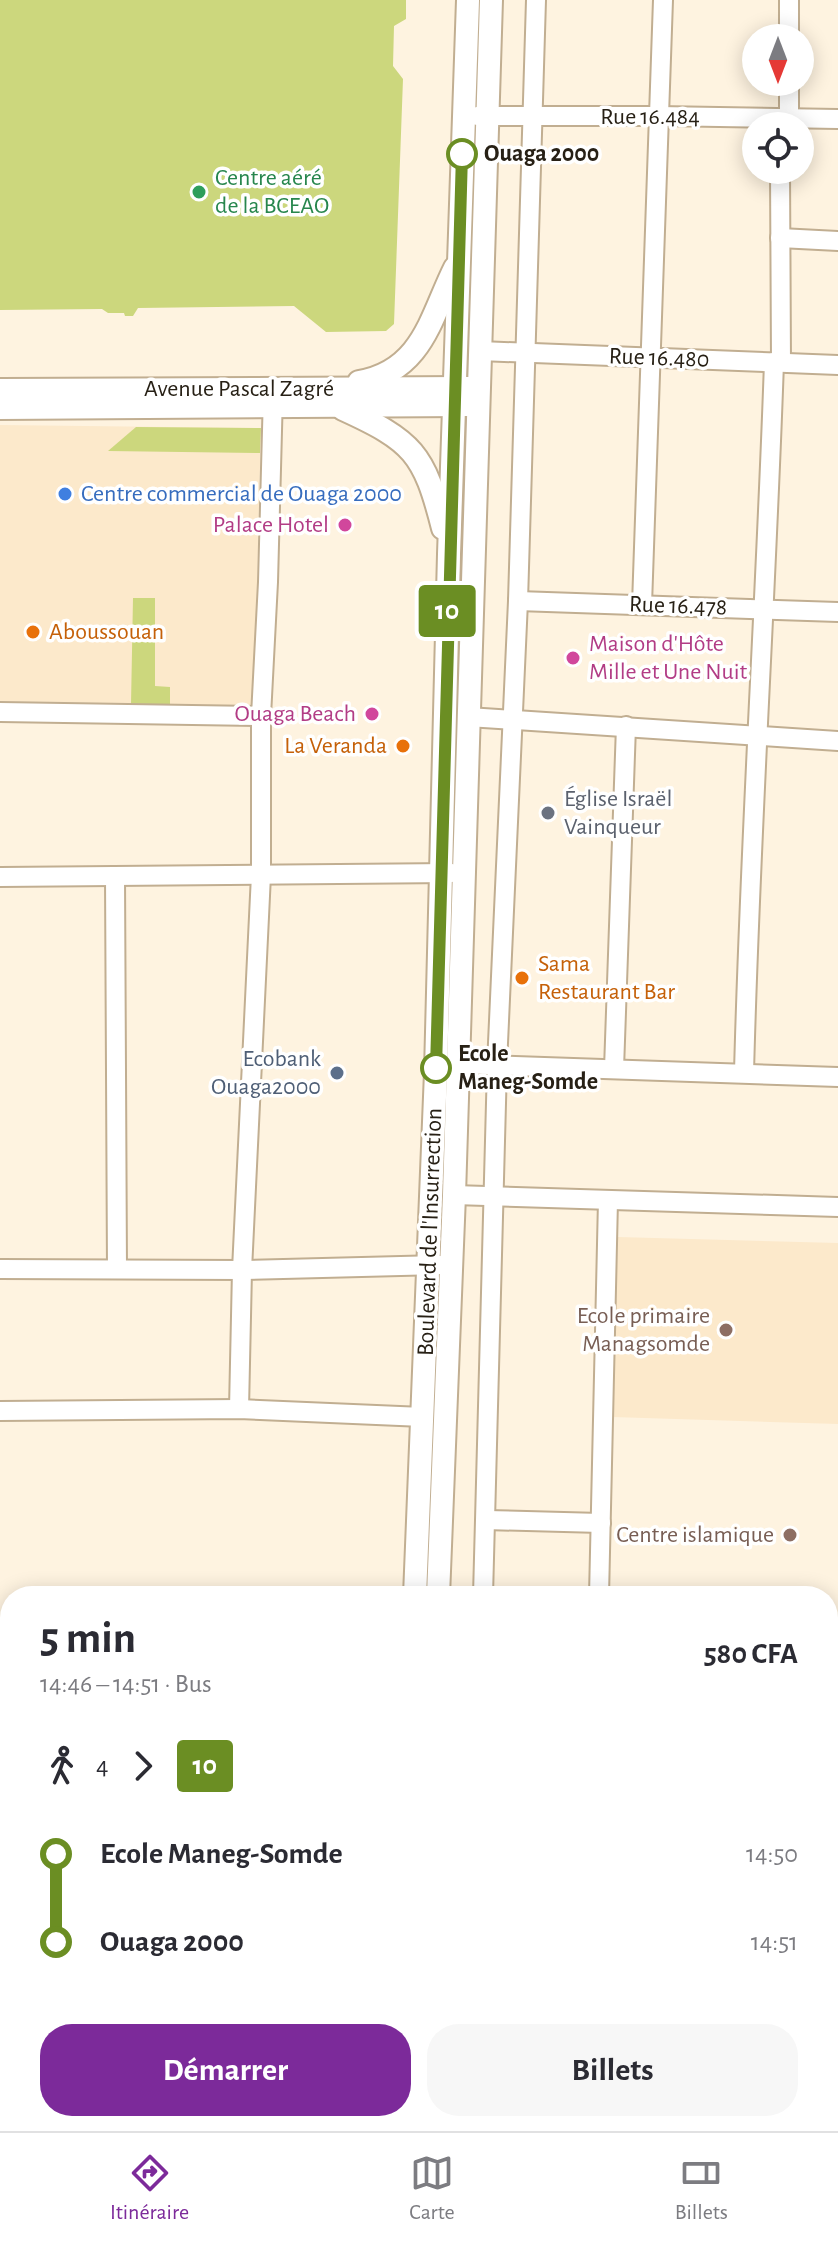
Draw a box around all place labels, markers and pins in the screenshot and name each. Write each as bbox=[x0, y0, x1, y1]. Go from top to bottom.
marker: Ouaga 2000 bbox=[447, 139, 477, 169]
place label: Ouaga 2000 bbox=[484, 142, 599, 166]
place label: Centre aéré de la BCEAO bbox=[215, 166, 329, 218]
marker: Centre aéré de la BCEAO bbox=[190, 183, 208, 201]
place label: Centre commercial de Ouaga 2000 bbox=[81, 482, 402, 506]
marker: Centre commercial de Ouaga 2000 bbox=[56, 485, 74, 503]
place label: Palace Hotel bbox=[213, 513, 329, 537]
marker: Palace Hotel bbox=[336, 516, 354, 534]
place label: Aboussouan bbox=[49, 620, 164, 644]
marker: Aboussouan bbox=[24, 623, 42, 641]
place label: Maison d'Hôte Mille et Une Nuit bbox=[589, 632, 747, 684]
marker: Maison d'Hôte Mille et Une Nuit bbox=[564, 649, 582, 667]
place label: Ouaga Beach bbox=[235, 702, 356, 726]
marker: Ouaga Beach bbox=[363, 705, 381, 723]
place label: La Veranda bbox=[284, 734, 387, 758]
marker: La Veranda bbox=[394, 737, 412, 755]
place label: Église Israël Vainqueur bbox=[564, 785, 672, 839]
marker: Église Israël Vainqueur bbox=[539, 804, 557, 822]
place label: Sama Restaurant Bar bbox=[538, 952, 675, 1004]
marker: Sama Restaurant Bar bbox=[513, 969, 531, 987]
place label: Ecole Maneg-Somde bbox=[458, 1042, 598, 1094]
place label: Ecobank Ouaga2000 bbox=[211, 1047, 321, 1099]
marker: Ecole Maneg-Somde bbox=[421, 1053, 451, 1083]
marker: Ecobank Ouaga2000 bbox=[328, 1064, 346, 1082]
place label: Ecole primaire Managsomde bbox=[577, 1304, 710, 1356]
marker: Ecole primaire Managsomde bbox=[717, 1321, 735, 1339]
place label: Centre islamique bbox=[616, 1523, 774, 1547]
marker: Centre islamique bbox=[781, 1526, 799, 1544]

